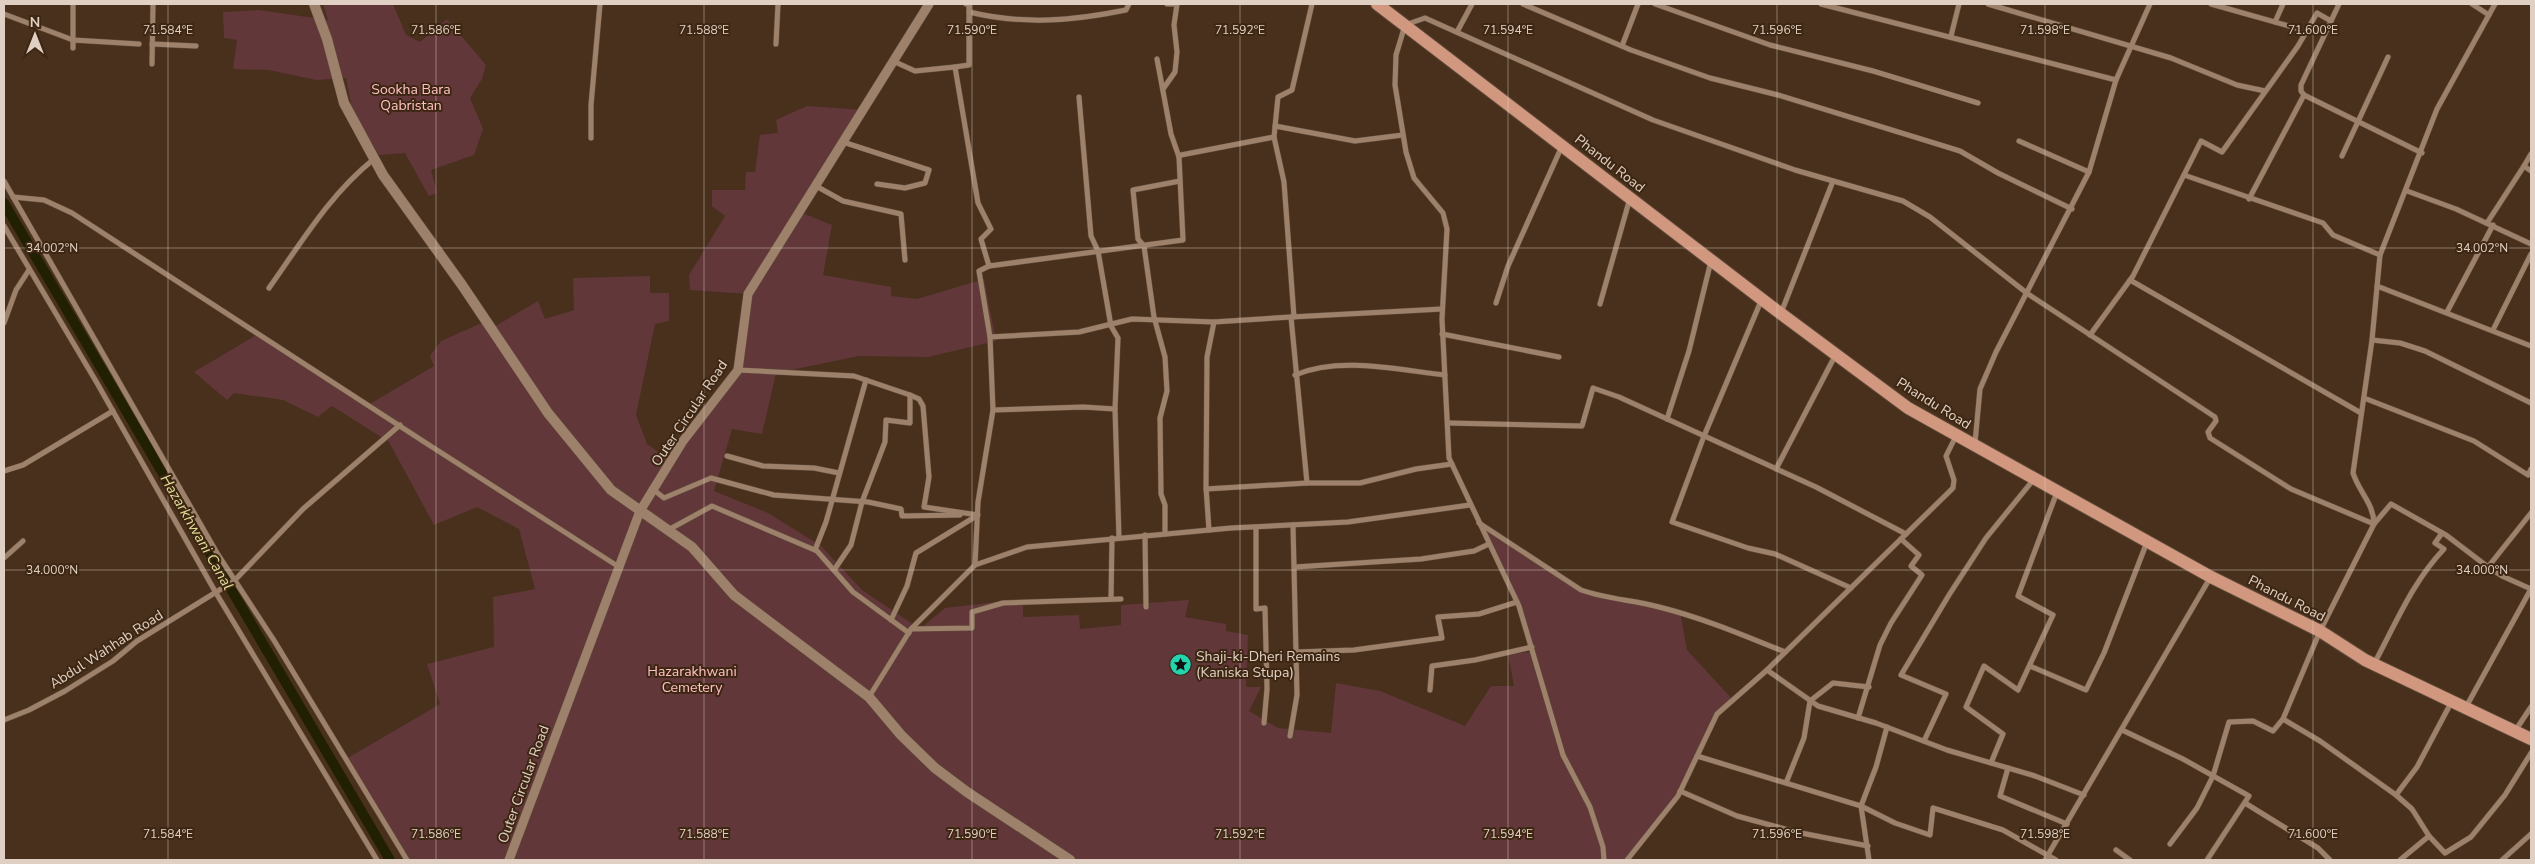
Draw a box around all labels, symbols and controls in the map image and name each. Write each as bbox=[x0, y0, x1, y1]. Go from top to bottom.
north arrow bbox=[10, 10, 60, 60]
text: N bbox=[30, 13, 40, 32]
text: 71.584°E bbox=[143, 22, 193, 38]
text: 71.586°E bbox=[411, 22, 461, 38]
text: 71.588°E bbox=[679, 22, 729, 38]
text: 71.590°E bbox=[947, 22, 997, 38]
text: 71.592°E bbox=[1215, 22, 1265, 38]
text: 71.594°E bbox=[1483, 22, 1533, 38]
text: 71.596°E bbox=[1752, 22, 1802, 38]
text: 71.598°E bbox=[2020, 22, 2070, 38]
text: 71.600°E bbox=[2288, 22, 2338, 38]
park label: Sookha Bara Qabristan bbox=[371, 80, 451, 115]
street label: Phandu Road bbox=[1571, 130, 1649, 197]
text: 34.002°N bbox=[26, 240, 78, 256]
text: 34.002°N bbox=[2456, 240, 2508, 256]
street label: Outer Circular Road bbox=[647, 357, 732, 470]
street label: Phandu Road bbox=[1893, 373, 1975, 434]
water label: Hazarkhwani Canal bbox=[156, 470, 238, 594]
text: 34.000°N bbox=[26, 562, 78, 578]
text: 34.000°N bbox=[2456, 562, 2508, 578]
street label: Phandu Road bbox=[2245, 571, 2329, 626]
street label: Abdul Wahhab Road bbox=[46, 606, 167, 693]
place label: Shaji-ki-Dheri Remains (Kaniska Stupa) bbox=[1196, 647, 1341, 682]
place icon: Shaji-ki-Dheri Remains (Kaniska Stupa) bbox=[1168, 652, 1192, 676]
park label: Hazarakhwani Cemetery bbox=[647, 662, 737, 697]
street label: Outer Circular Road bbox=[493, 723, 554, 846]
text: 71.584°E bbox=[143, 826, 193, 842]
text: 71.586°E bbox=[411, 826, 461, 842]
text: 71.588°E bbox=[679, 826, 729, 842]
text: 71.590°E bbox=[947, 826, 997, 842]
text: 71.592°E bbox=[1215, 826, 1265, 842]
text: 71.594°E bbox=[1483, 826, 1533, 842]
text: 71.596°E bbox=[1752, 826, 1802, 842]
text: 71.598°E bbox=[2020, 826, 2070, 842]
text: 71.600°E bbox=[2288, 826, 2338, 842]

